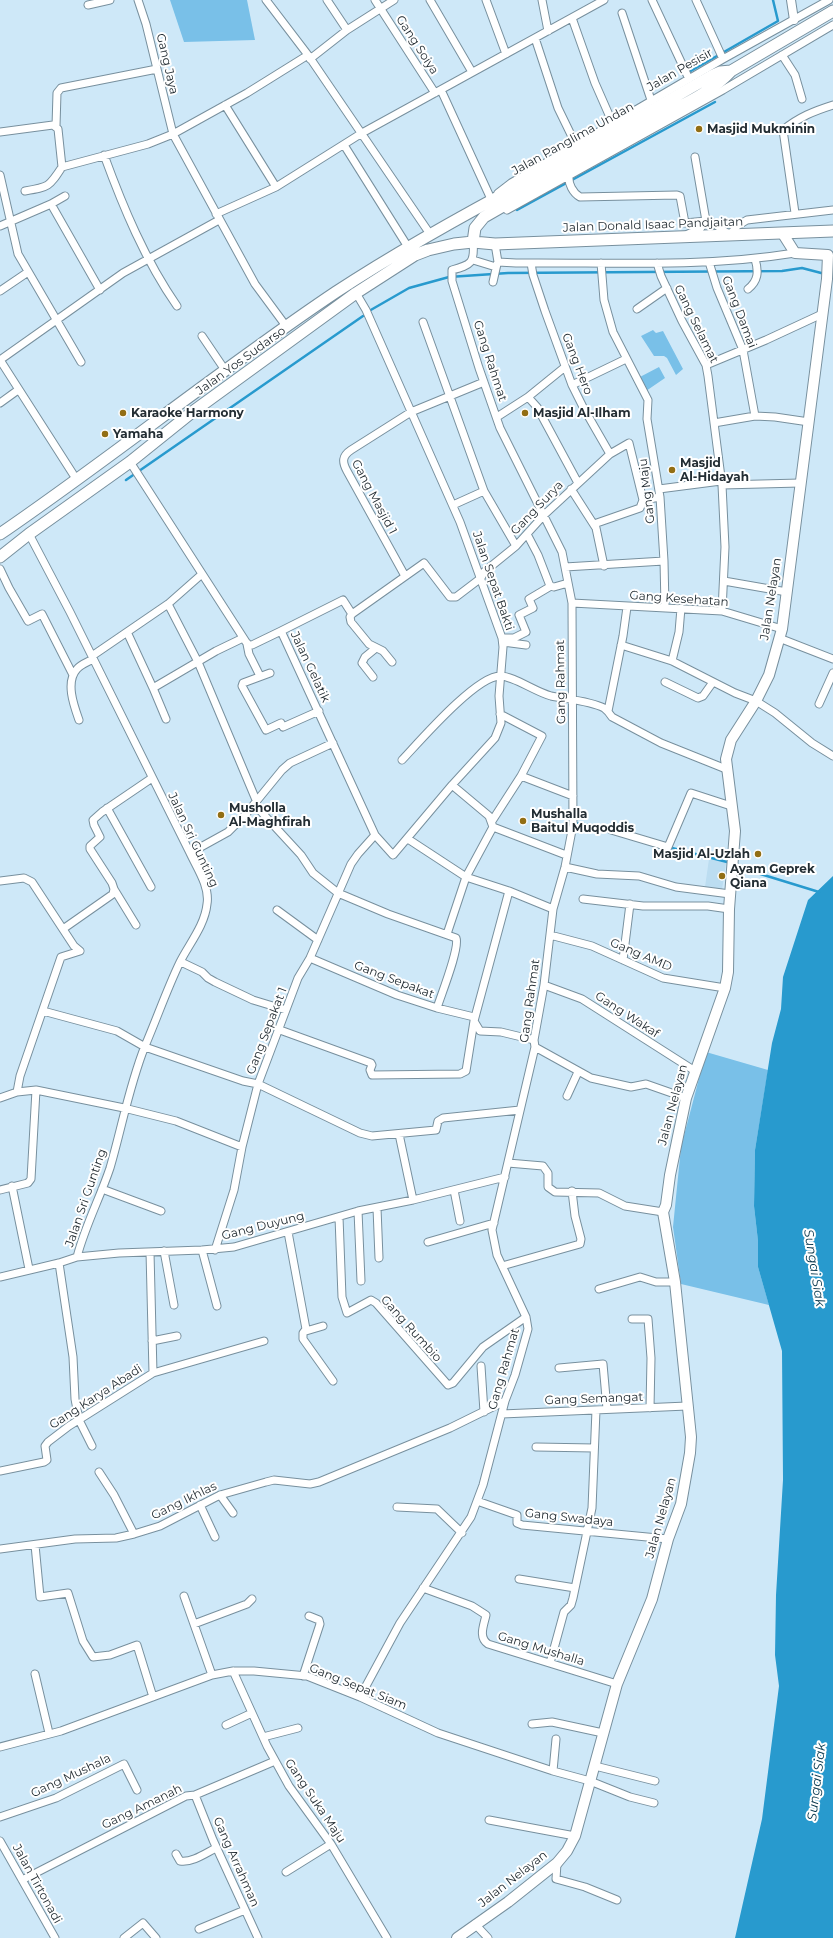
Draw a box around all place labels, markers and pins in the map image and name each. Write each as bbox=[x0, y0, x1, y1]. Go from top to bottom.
place label: Masjid Mukminin bbox=[707, 122, 815, 136]
marker: Masjid Mukminin bbox=[694, 124, 704, 134]
place label: Karaoke Harmony bbox=[131, 406, 244, 420]
place label: Masjid Al-Ilham bbox=[533, 406, 630, 420]
marker: Karaoke Harmony bbox=[118, 408, 128, 418]
marker: Masjid Al-Ilham bbox=[520, 408, 530, 418]
place label: Yamaha bbox=[113, 427, 163, 441]
marker: Yamaha bbox=[100, 429, 110, 439]
place label: Masjid Al-Hidayah bbox=[680, 456, 749, 484]
marker: Masjid Al-Hidayah bbox=[667, 465, 677, 475]
place label: Musholla Al-Maghfirah bbox=[229, 801, 311, 829]
place label: Mushalla Baitul Muqoddis bbox=[531, 807, 634, 835]
marker: Musholla Al-Maghfirah bbox=[216, 810, 226, 820]
marker: Mushalla Baitul Muqoddis bbox=[518, 816, 528, 826]
place label: Masjid Al-Uzlah bbox=[653, 847, 750, 861]
marker: Masjid Al-Uzlah bbox=[753, 849, 763, 859]
place label: Ayam Geprek Qiana bbox=[730, 862, 815, 890]
marker: Ayam Geprek Qiana bbox=[717, 871, 727, 881]

